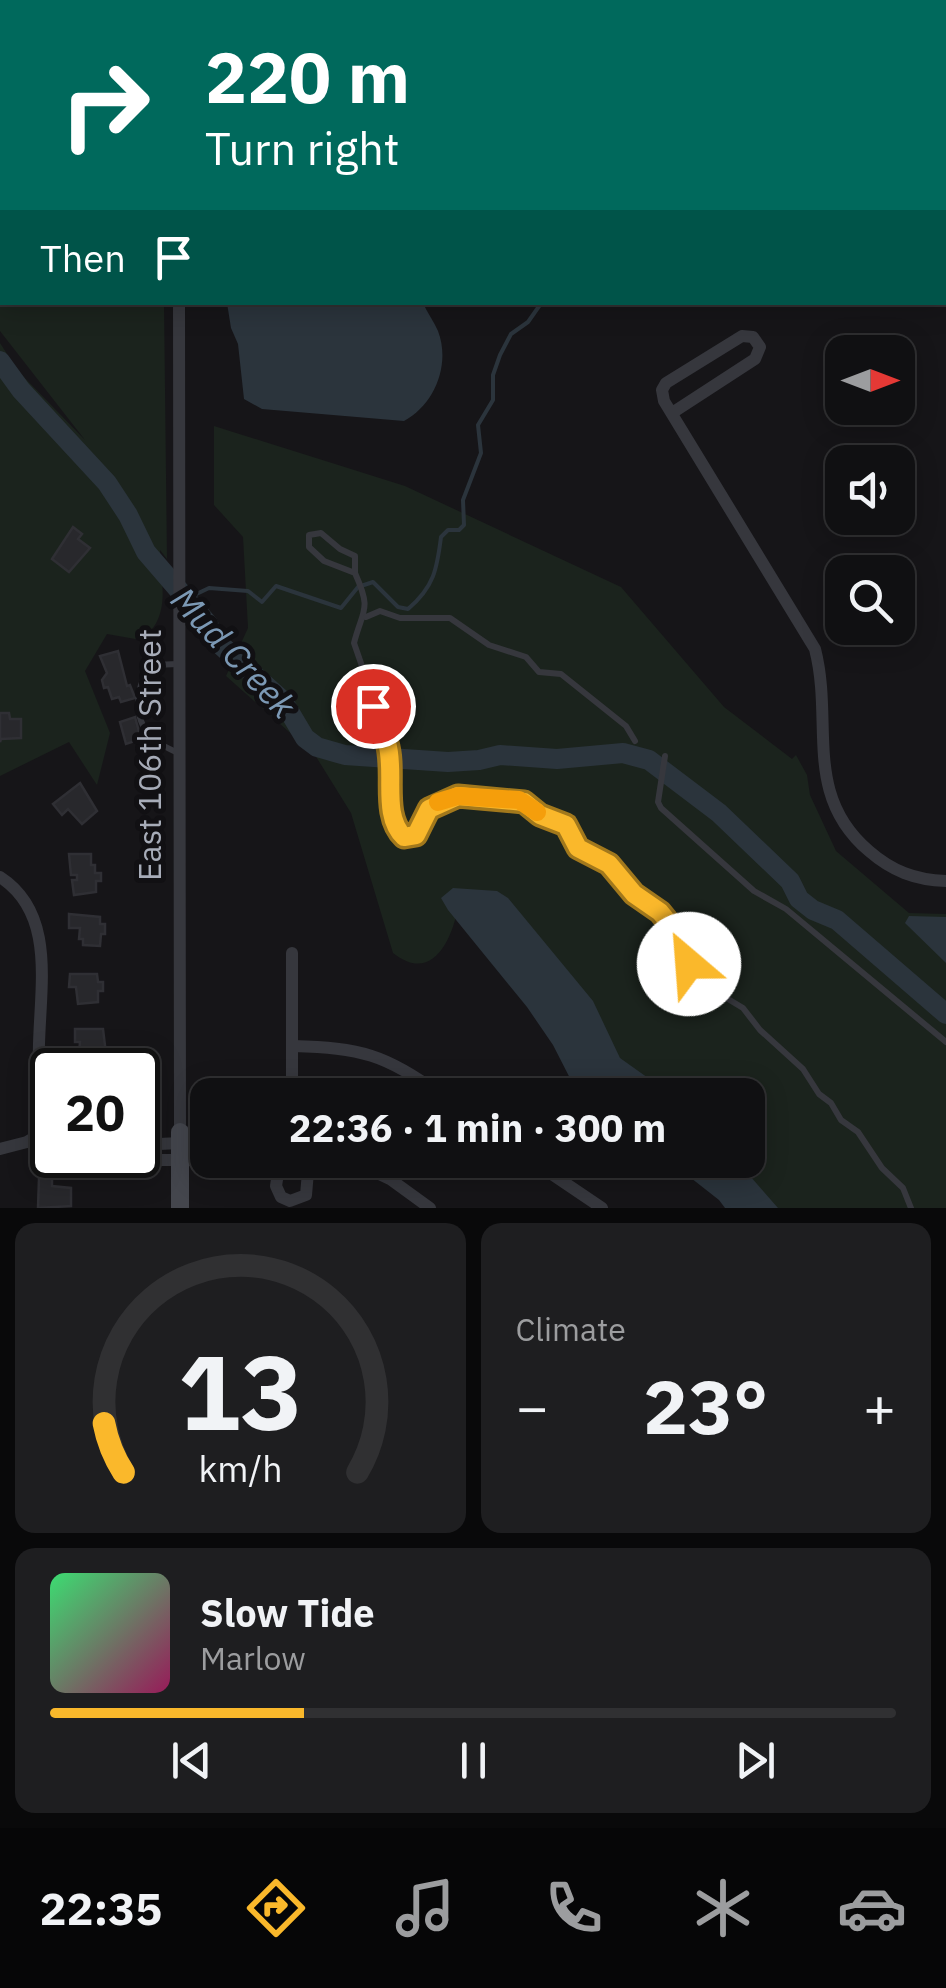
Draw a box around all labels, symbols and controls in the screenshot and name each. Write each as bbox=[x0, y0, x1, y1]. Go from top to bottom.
text: 220 m bbox=[205, 31, 410, 122]
icon: right bbox=[40, 40, 170, 170]
text: Turn right bbox=[205, 119, 400, 177]
icon: arrive bbox=[146, 230, 201, 285]
text: Then bbox=[40, 233, 126, 282]
north arrow bbox=[825, 335, 915, 425]
map controls bbox=[825, 335, 915, 645]
button: sound bbox=[825, 445, 915, 535]
button: search bbox=[825, 555, 915, 645]
water label: Mud Creek bbox=[161, 577, 307, 728]
street label: East 106th Street bbox=[128, 629, 170, 881]
pin bbox=[331, 664, 416, 749]
icon: arrive bbox=[346, 679, 401, 734]
position arrow bbox=[637, 912, 741, 1016]
speed limit sign: 20 bbox=[30, 1048, 160, 1178]
text: 22:36 · 1 min · 300 m bbox=[289, 1103, 666, 1152]
text: Climate bbox=[516, 1308, 626, 1350]
text: 13 bbox=[178, 1323, 303, 1459]
text: 23° bbox=[643, 1357, 768, 1455]
text: − bbox=[516, 1371, 549, 1442]
text: + bbox=[863, 1371, 896, 1442]
text: km/h bbox=[198, 1445, 282, 1492]
text: Slow Tide bbox=[200, 1588, 375, 1637]
text: Marlow bbox=[200, 1637, 306, 1679]
icon: previous bbox=[164, 1733, 219, 1788]
icon: pause bbox=[446, 1733, 501, 1788]
icon: next bbox=[728, 1733, 783, 1788]
icon: directions bbox=[241, 1873, 311, 1943]
icon: music bbox=[390, 1873, 460, 1943]
icon: phone bbox=[539, 1873, 609, 1943]
icon: climate bbox=[688, 1873, 758, 1943]
icon: car bbox=[837, 1873, 907, 1943]
text: 22:35 bbox=[39, 1879, 162, 1937]

